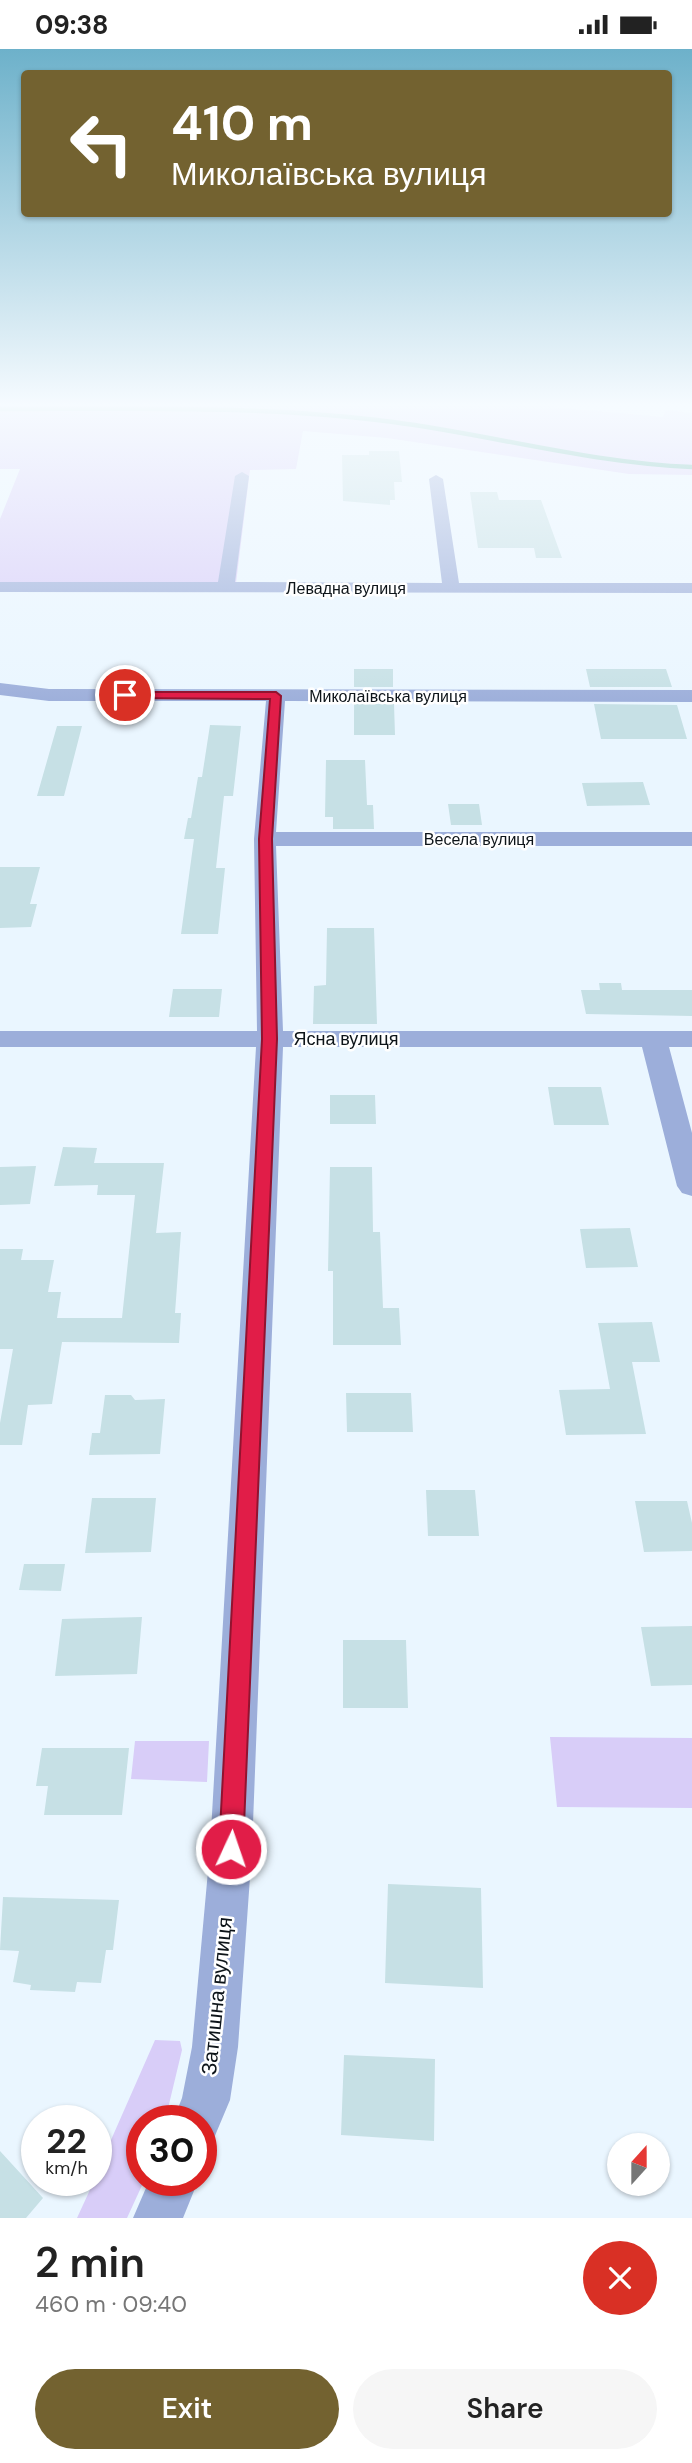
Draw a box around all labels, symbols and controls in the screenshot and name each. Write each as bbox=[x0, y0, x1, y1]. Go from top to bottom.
text: 09:38 bbox=[35, 8, 109, 42]
text: 410 m bbox=[171, 91, 313, 155]
icon: left bbox=[56, 98, 147, 189]
text: Миколаївська вулиця bbox=[171, 153, 486, 195]
street label: Левадна вулиця bbox=[286, 578, 406, 599]
pin bbox=[95, 665, 155, 725]
icon: arrive bbox=[106, 676, 144, 714]
street label: Миколаївська вулиця bbox=[309, 686, 467, 707]
street label: Весела вулиця bbox=[424, 829, 534, 850]
street label: Ясна вулиця bbox=[293, 1027, 399, 1051]
position arrow bbox=[194, 1812, 268, 1886]
street label: Затишна вулиця bbox=[195, 1915, 239, 2077]
speed limit sign: 30 bbox=[126, 2105, 217, 2196]
text: 22 bbox=[46, 2118, 87, 2164]
north arrow bbox=[607, 2133, 670, 2196]
map controls bbox=[607, 2133, 670, 2196]
text: km/h bbox=[45, 2156, 88, 2180]
text: 2 min bbox=[35, 2235, 145, 2290]
button: close bbox=[583, 2241, 657, 2315]
text: 460 m · 09:40 bbox=[35, 2289, 187, 2319]
button: Exit bbox=[35, 2369, 339, 2449]
button: Share bbox=[353, 2369, 657, 2449]

